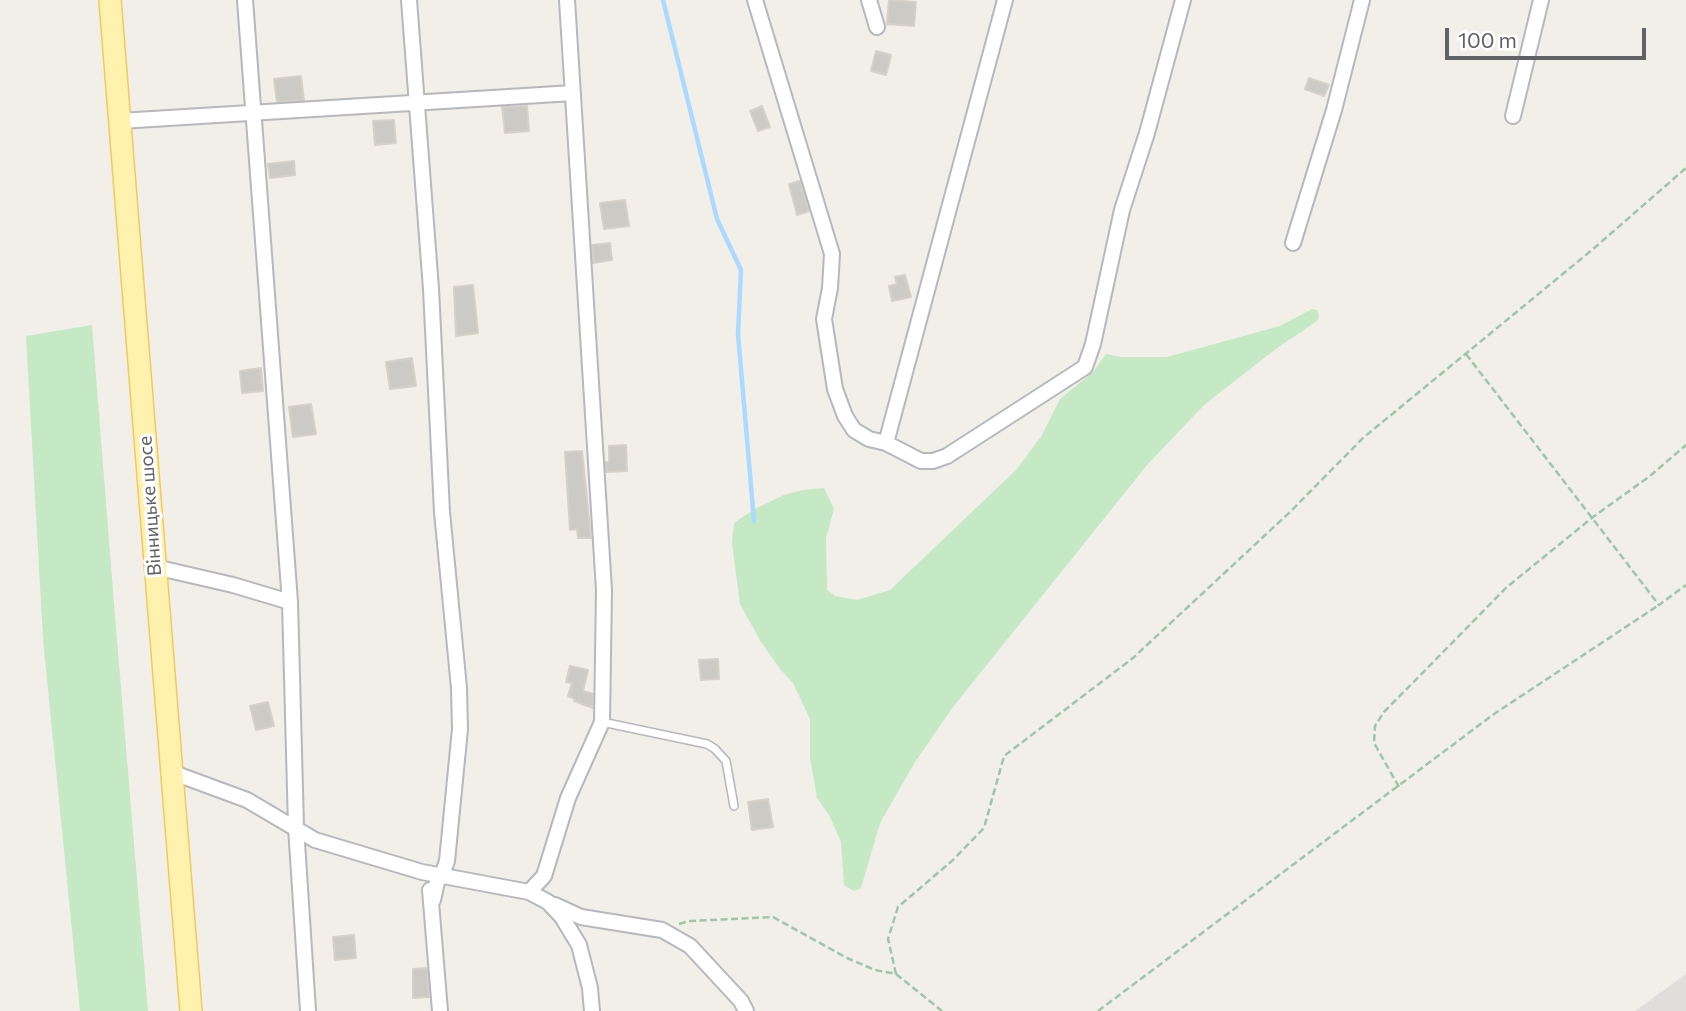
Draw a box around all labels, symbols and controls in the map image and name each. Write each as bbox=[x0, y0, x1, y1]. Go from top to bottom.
scale bar bbox=[1448, 14, 1649, 58]
text: 100 m bbox=[1458, 27, 1517, 52]
street label: Вінницьке шосе bbox=[134, 435, 166, 577]

